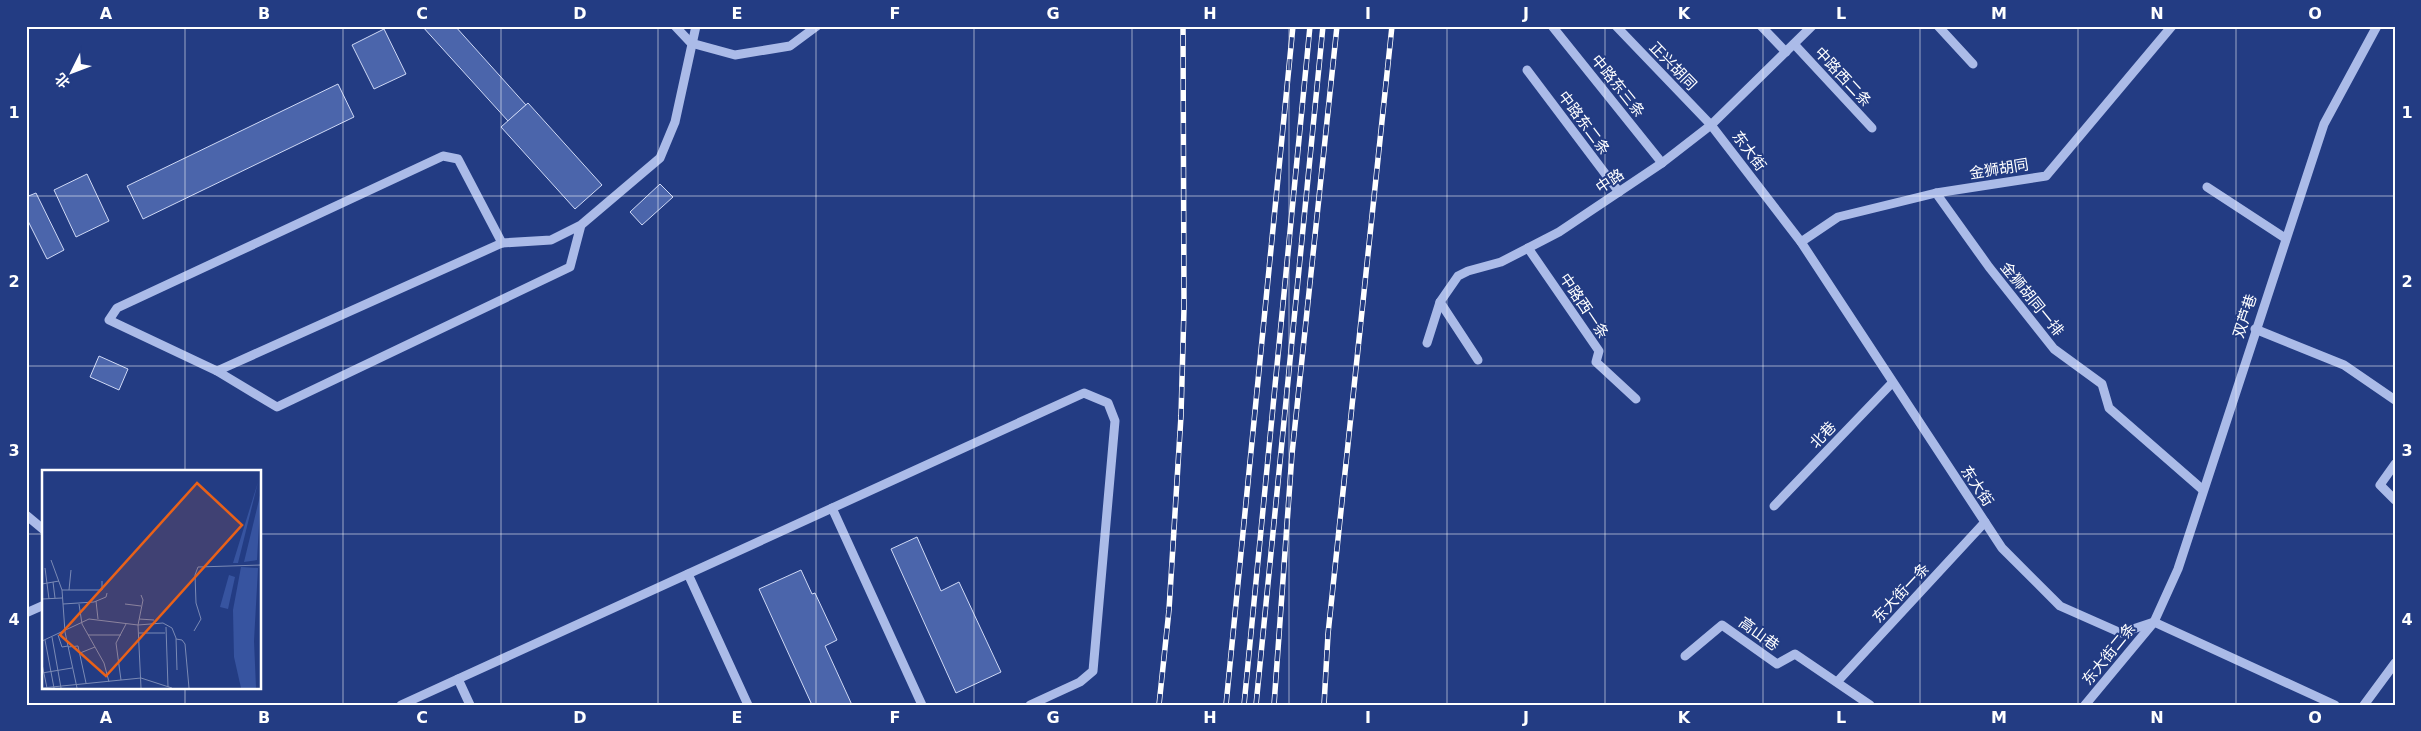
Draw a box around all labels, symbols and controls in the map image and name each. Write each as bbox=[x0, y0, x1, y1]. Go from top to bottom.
text: A bbox=[100, 4, 113, 23]
text: B bbox=[258, 4, 270, 23]
text: C bbox=[416, 4, 428, 23]
text: D bbox=[573, 4, 587, 23]
text: E bbox=[732, 4, 742, 23]
text: F bbox=[890, 4, 900, 23]
text: G bbox=[1046, 4, 1060, 23]
text: H bbox=[1203, 4, 1217, 23]
text: I bbox=[1365, 4, 1371, 23]
text: J bbox=[1522, 4, 1529, 23]
text: K bbox=[1678, 4, 1691, 23]
text: L bbox=[1836, 4, 1846, 23]
text: M bbox=[1991, 4, 2007, 23]
text: N bbox=[2150, 4, 2164, 23]
text: O bbox=[2308, 4, 2322, 23]
street label: 正兴胡同 bbox=[1646, 38, 1700, 94]
street label: 中路西二条 bbox=[1811, 43, 1875, 111]
north arrow bbox=[48, 48, 98, 98]
street label: 中路东三条 bbox=[1587, 51, 1649, 121]
text: 北 bbox=[52, 70, 73, 91]
street label: 中路东二条 bbox=[1554, 88, 1614, 158]
text: 1 bbox=[8, 103, 20, 122]
text: 1 bbox=[2401, 103, 2413, 122]
street label: 东大街 bbox=[1728, 128, 1770, 174]
street label: 金狮胡同 bbox=[1968, 155, 2030, 183]
street label: 中路 bbox=[1593, 165, 1627, 197]
street label: 金狮胡同一排 bbox=[1997, 258, 2067, 340]
street label: 中路西一条 bbox=[1556, 270, 1612, 342]
text: 2 bbox=[8, 272, 20, 291]
text: 2 bbox=[2401, 272, 2413, 291]
street label: 双芦巷 bbox=[2229, 292, 2261, 340]
street label: 北巷 bbox=[1806, 418, 1840, 452]
text: 3 bbox=[8, 441, 20, 460]
text: 3 bbox=[2401, 441, 2413, 460]
street label: 东大街 bbox=[1957, 462, 1997, 510]
inset map bbox=[42, 470, 261, 688]
street label: 东大街一条 bbox=[1869, 559, 1933, 627]
text: 4 bbox=[8, 610, 20, 629]
text: 4 bbox=[2401, 610, 2413, 629]
street label: 高山巷 bbox=[1736, 613, 1782, 655]
street label: 东大街二条 bbox=[2078, 619, 2140, 689]
text: A bbox=[100, 708, 113, 727]
text: B bbox=[258, 708, 270, 727]
text: C bbox=[416, 708, 428, 727]
text: D bbox=[573, 708, 587, 727]
text: E bbox=[732, 708, 742, 727]
text: F bbox=[890, 708, 900, 727]
text: G bbox=[1046, 708, 1060, 727]
text: H bbox=[1203, 708, 1217, 727]
text: I bbox=[1365, 708, 1371, 727]
text: J bbox=[1522, 708, 1529, 727]
text: K bbox=[1678, 708, 1691, 727]
text: L bbox=[1836, 708, 1846, 727]
text: M bbox=[1991, 708, 2007, 727]
text: N bbox=[2150, 708, 2164, 727]
text: O bbox=[2308, 708, 2322, 727]

